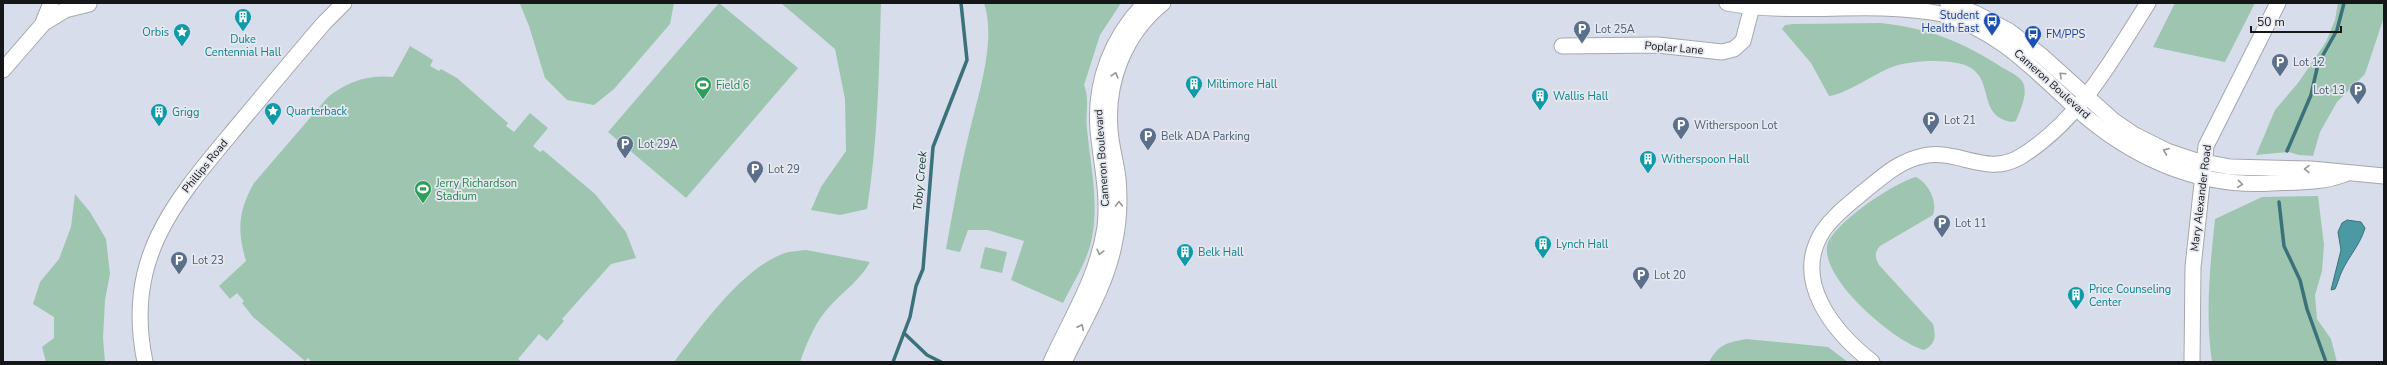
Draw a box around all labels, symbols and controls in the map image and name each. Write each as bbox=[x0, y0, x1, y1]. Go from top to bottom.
building icon: Duke Centennial Hall bbox=[233, 7, 253, 32]
place label: Student Health East bbox=[1922, 8, 1979, 36]
scale bar bbox=[2251, 8, 2341, 34]
bus stop icon: Student Health East bbox=[1982, 11, 2002, 36]
text: 50 m bbox=[2257, 14, 2285, 30]
parking icon: Lot 25A bbox=[1572, 19, 1592, 44]
place icon: Orbis bbox=[172, 22, 192, 47]
place label: Lot 25A bbox=[1595, 22, 1635, 37]
bus stop icon: FM/PPS bbox=[2023, 24, 2043, 49]
place label: Orbis bbox=[142, 25, 169, 40]
place label: FM/PPS bbox=[2046, 27, 2085, 42]
place label: Duke Centennial Hall bbox=[205, 32, 282, 60]
street label: Poplar Lane bbox=[1644, 38, 1704, 58]
street label: Cameron Boulevard bbox=[2011, 46, 2093, 122]
parking icon: Lot 12 bbox=[2270, 52, 2290, 77]
place label: Lot 12 bbox=[2293, 55, 2325, 70]
one-way arrow bbox=[1110, 72, 1119, 79]
one-way arrow bbox=[2059, 72, 2067, 80]
building icon: Miltimore Hall bbox=[1184, 74, 1204, 99]
sports icon: Field 6 bbox=[693, 75, 713, 100]
place label: Miltimore Hall bbox=[1207, 77, 1278, 92]
place label: Field 6 bbox=[716, 78, 750, 93]
parking icon: Lot 13 bbox=[2348, 80, 2368, 105]
place label: Lot 13 bbox=[2313, 83, 2345, 98]
building icon: Wallis Hall bbox=[1530, 86, 1550, 111]
place label: Wallis Hall bbox=[1553, 89, 1609, 104]
place icon: Quarterback bbox=[263, 101, 283, 126]
building icon: Grigg bbox=[149, 102, 169, 127]
place label: Quarterback bbox=[286, 104, 348, 119]
place label: Grigg bbox=[172, 105, 199, 120]
street label: Cameron Boulevard bbox=[1091, 109, 1113, 207]
parking icon: Lot 21 bbox=[1921, 110, 1941, 135]
place label: Lot 21 bbox=[1944, 113, 1976, 128]
parking icon: Witherspoon Lot bbox=[1671, 115, 1691, 140]
place label: Witherspoon Lot bbox=[1694, 118, 1777, 133]
parking icon: Belk ADA Parking bbox=[1138, 126, 1158, 151]
place label: Belk ADA Parking bbox=[1161, 129, 1250, 144]
parking icon: Lot 29A bbox=[615, 134, 635, 159]
street label: Phillips Road bbox=[179, 136, 231, 196]
place label: Lot 29A bbox=[638, 137, 678, 152]
street label: Mary Alexander Road bbox=[2187, 144, 2215, 252]
one-way arrow bbox=[2163, 147, 2170, 155]
water label: Toby Creek bbox=[909, 149, 931, 212]
building icon: Witherspoon Hall bbox=[1638, 149, 1658, 174]
place label: Witherspoon Hall bbox=[1661, 152, 1750, 167]
parking icon: Lot 29 bbox=[745, 159, 765, 184]
place label: Lot 29 bbox=[768, 162, 800, 177]
one-way arrow bbox=[2304, 165, 2310, 173]
place label: Jerry Richardson Stadium bbox=[435, 176, 517, 204]
sports icon: Jerry Richardson Stadium bbox=[413, 179, 433, 204]
one-way arrow bbox=[2237, 179, 2243, 188]
one-way arrow bbox=[1115, 201, 1123, 207]
parking icon: Lot 11 bbox=[1932, 213, 1952, 238]
place label: Lot 11 bbox=[1955, 216, 1987, 231]
building icon: Lynch Hall bbox=[1533, 234, 1553, 259]
place label: Lynch Hall bbox=[1556, 237, 1609, 252]
building icon: Belk Hall bbox=[1175, 242, 1195, 267]
place label: Belk Hall bbox=[1198, 245, 1244, 260]
one-way arrow bbox=[1096, 249, 1104, 255]
parking icon: Lot 23 bbox=[169, 250, 189, 275]
place label: Lot 23 bbox=[192, 253, 224, 268]
parking icon: Lot 20 bbox=[1631, 265, 1651, 290]
place label: Lot 20 bbox=[1654, 268, 1686, 283]
place label: Price Counseling Center bbox=[2089, 282, 2171, 310]
building icon: Price Counseling Center bbox=[2066, 285, 2086, 310]
one-way arrow bbox=[1076, 324, 1084, 331]

